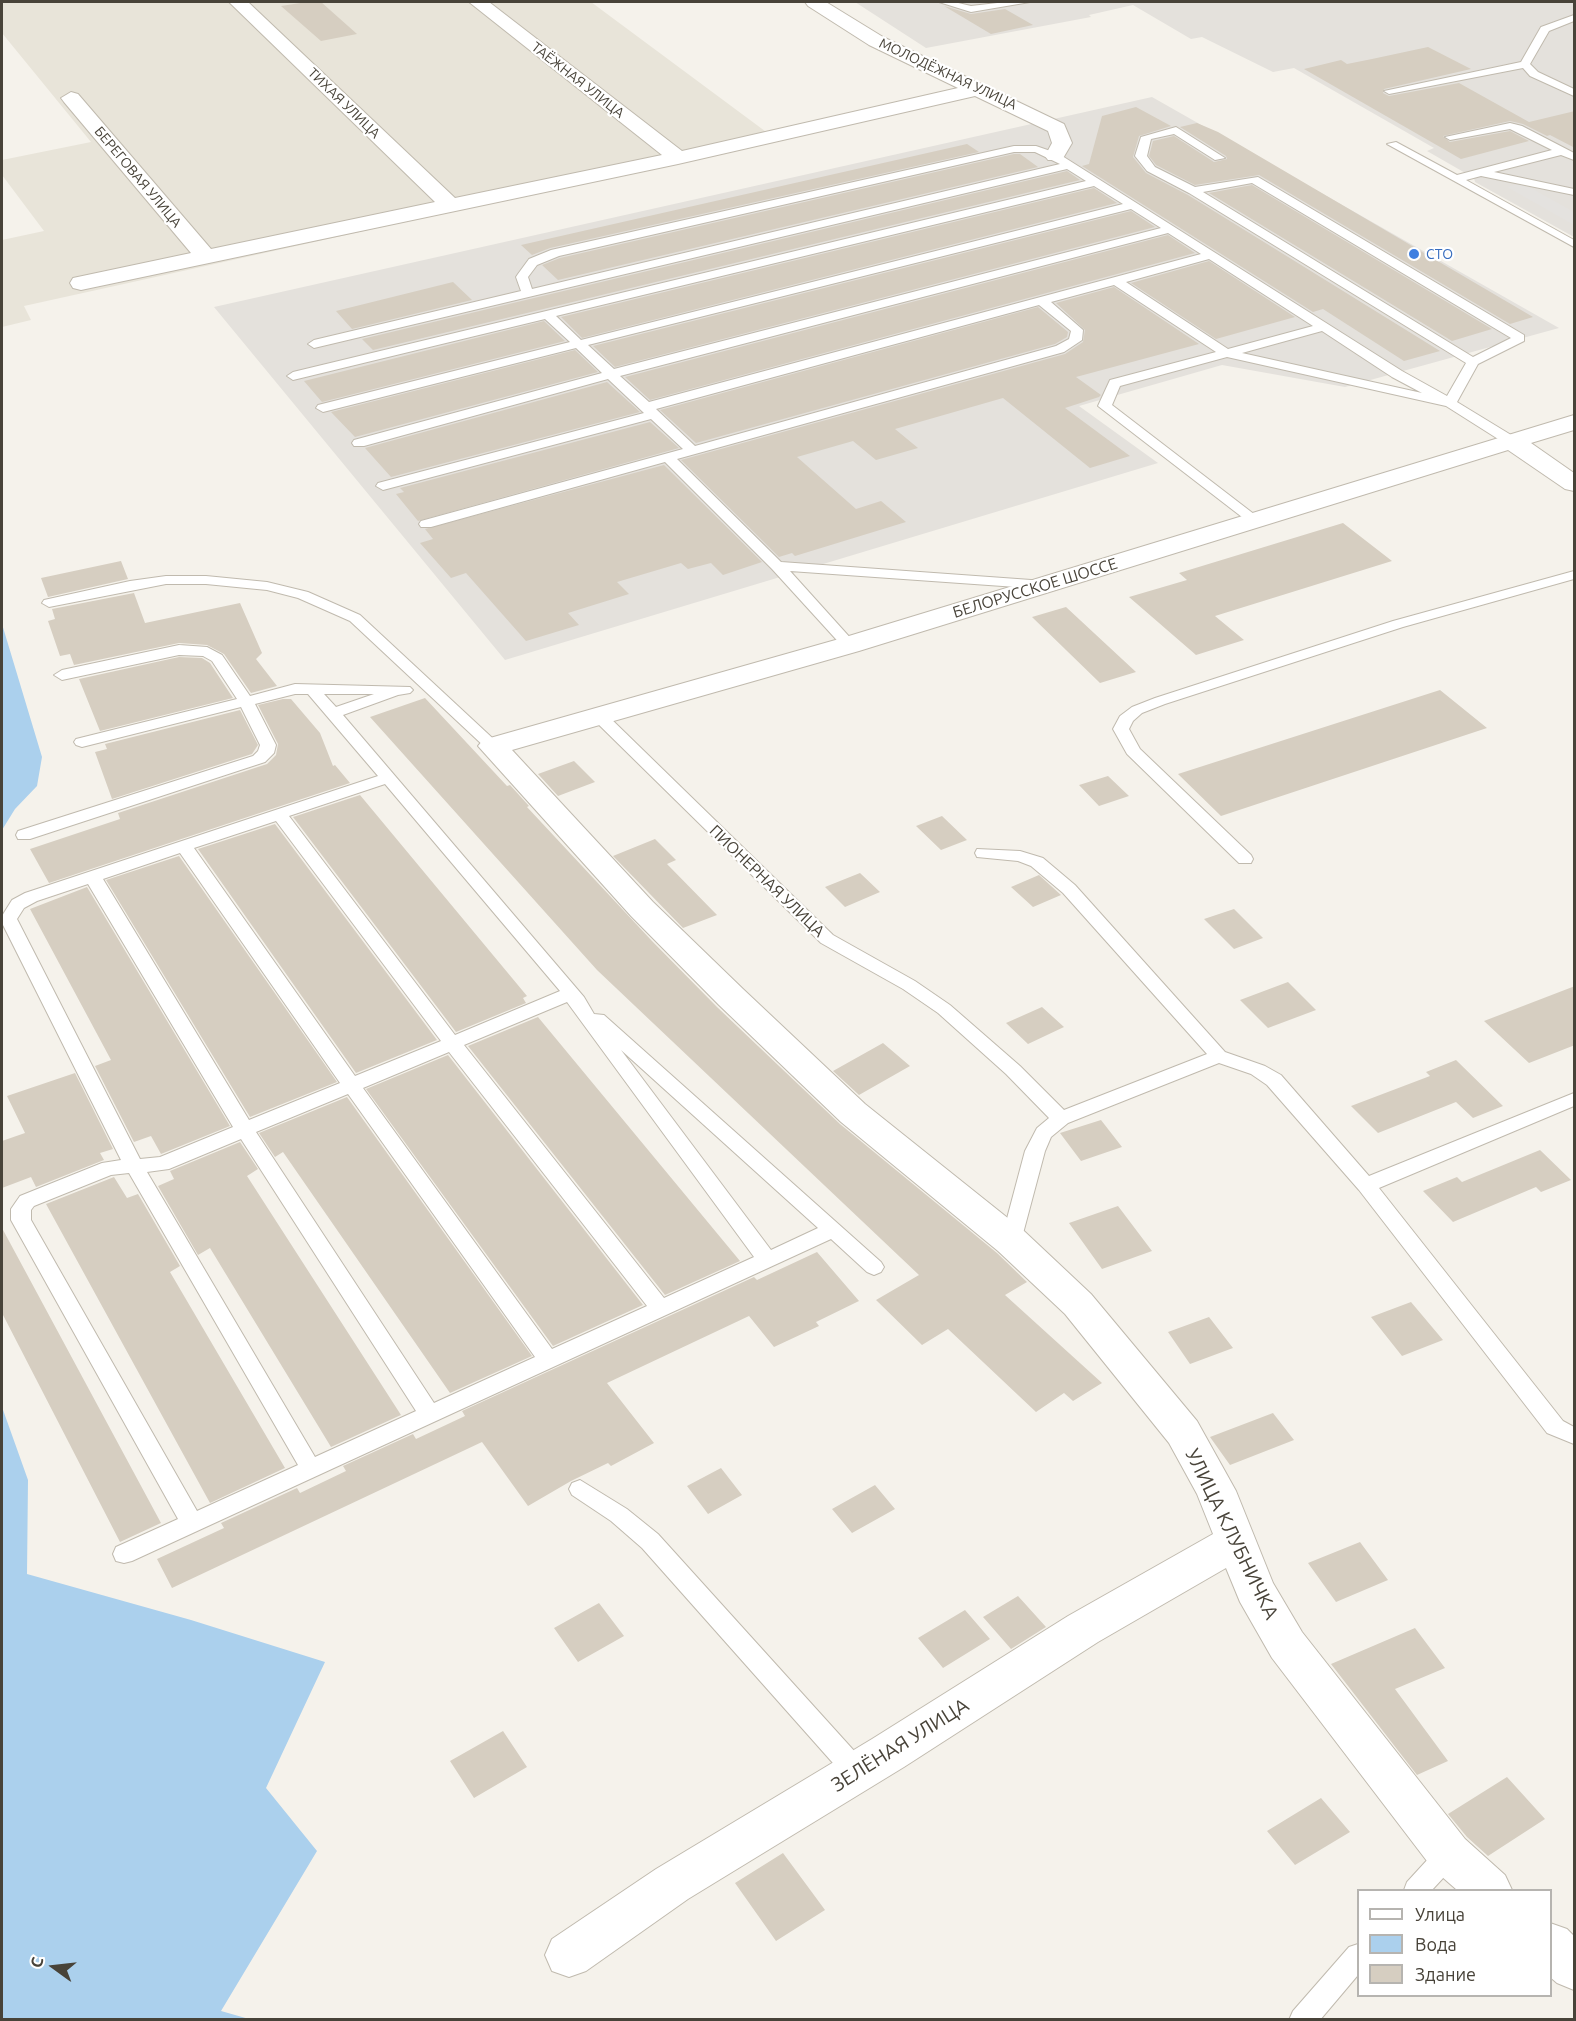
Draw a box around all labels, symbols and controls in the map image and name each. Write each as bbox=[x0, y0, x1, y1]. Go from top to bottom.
street label: МОЛОДЁЖНАЯ УЛИЦА bbox=[876, 35, 1020, 113]
street label: ТАЁЖНАЯ УЛИЦА bbox=[528, 39, 628, 121]
street label: ТИХАЯ УЛИЦА bbox=[304, 64, 384, 142]
street label: БЕРЕГОВАЯ УЛИЦА bbox=[91, 123, 185, 231]
place label: СТО bbox=[1426, 246, 1453, 262]
marker: СТО bbox=[1407, 247, 1421, 261]
street label: БЕЛОРУССКОЕ ШОССЕ bbox=[950, 554, 1120, 622]
street label: ПИОНЕРНАЯ УЛИЦА bbox=[705, 821, 829, 941]
street label: УЛИЦА КЛУБНИЧКА bbox=[1180, 1445, 1284, 1623]
street label: ЗЕЛЁНАЯ УЛИЦА bbox=[827, 1693, 973, 1797]
legend bbox=[1357, 1889, 1552, 1997]
text: Улица bbox=[1415, 1904, 1465, 1924]
text: Вода bbox=[1415, 1934, 1457, 1954]
north arrow bbox=[24, 1937, 84, 1997]
text: С bbox=[27, 1955, 47, 1970]
text: Здание bbox=[1415, 1964, 1476, 1984]

